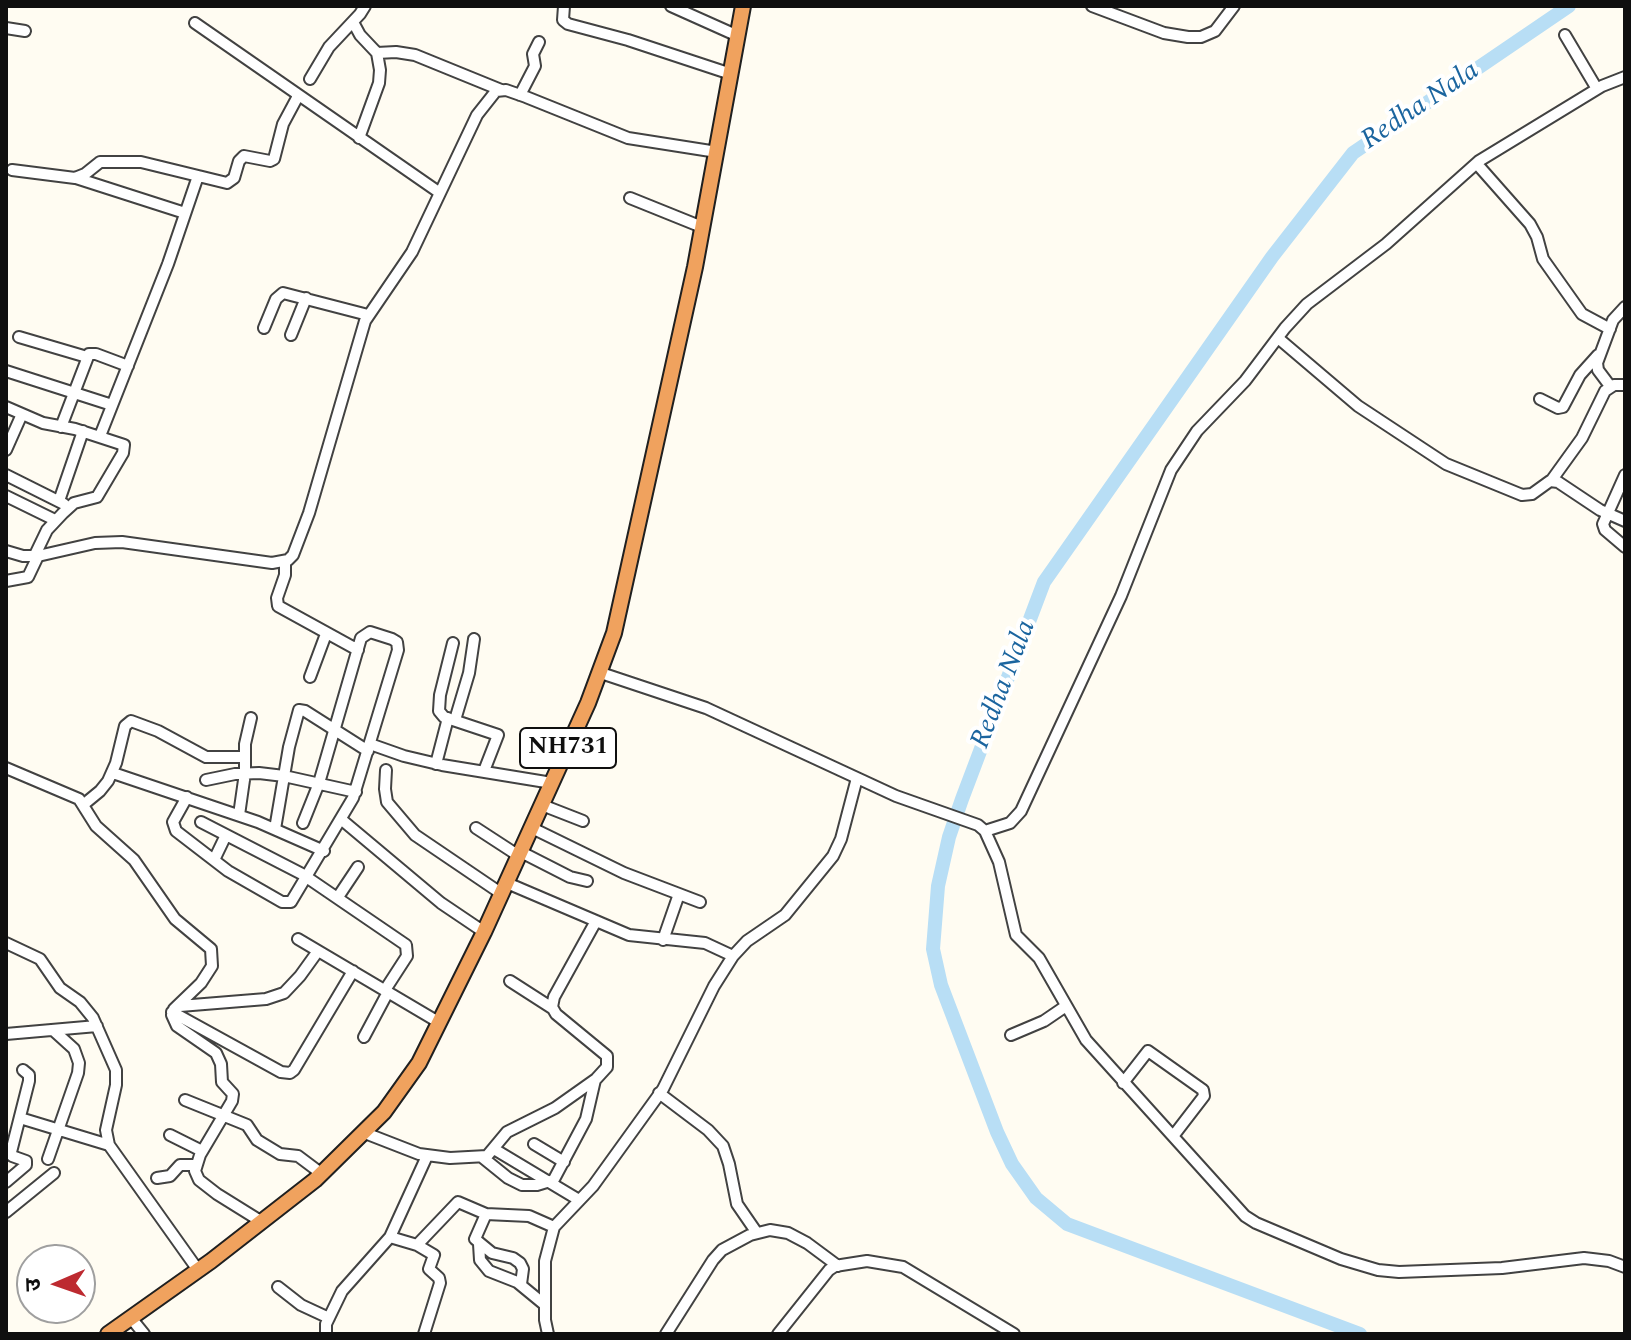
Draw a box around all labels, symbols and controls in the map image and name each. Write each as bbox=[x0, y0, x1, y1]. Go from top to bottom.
water label: Redha Nala bbox=[1356, 55, 1486, 159]
water label: Redha Nala bbox=[965, 616, 1045, 754]
road number: NH731 bbox=[520, 728, 616, 768]
north arrow bbox=[16, 1244, 96, 1324]
text: उ bbox=[17, 1278, 50, 1292]

